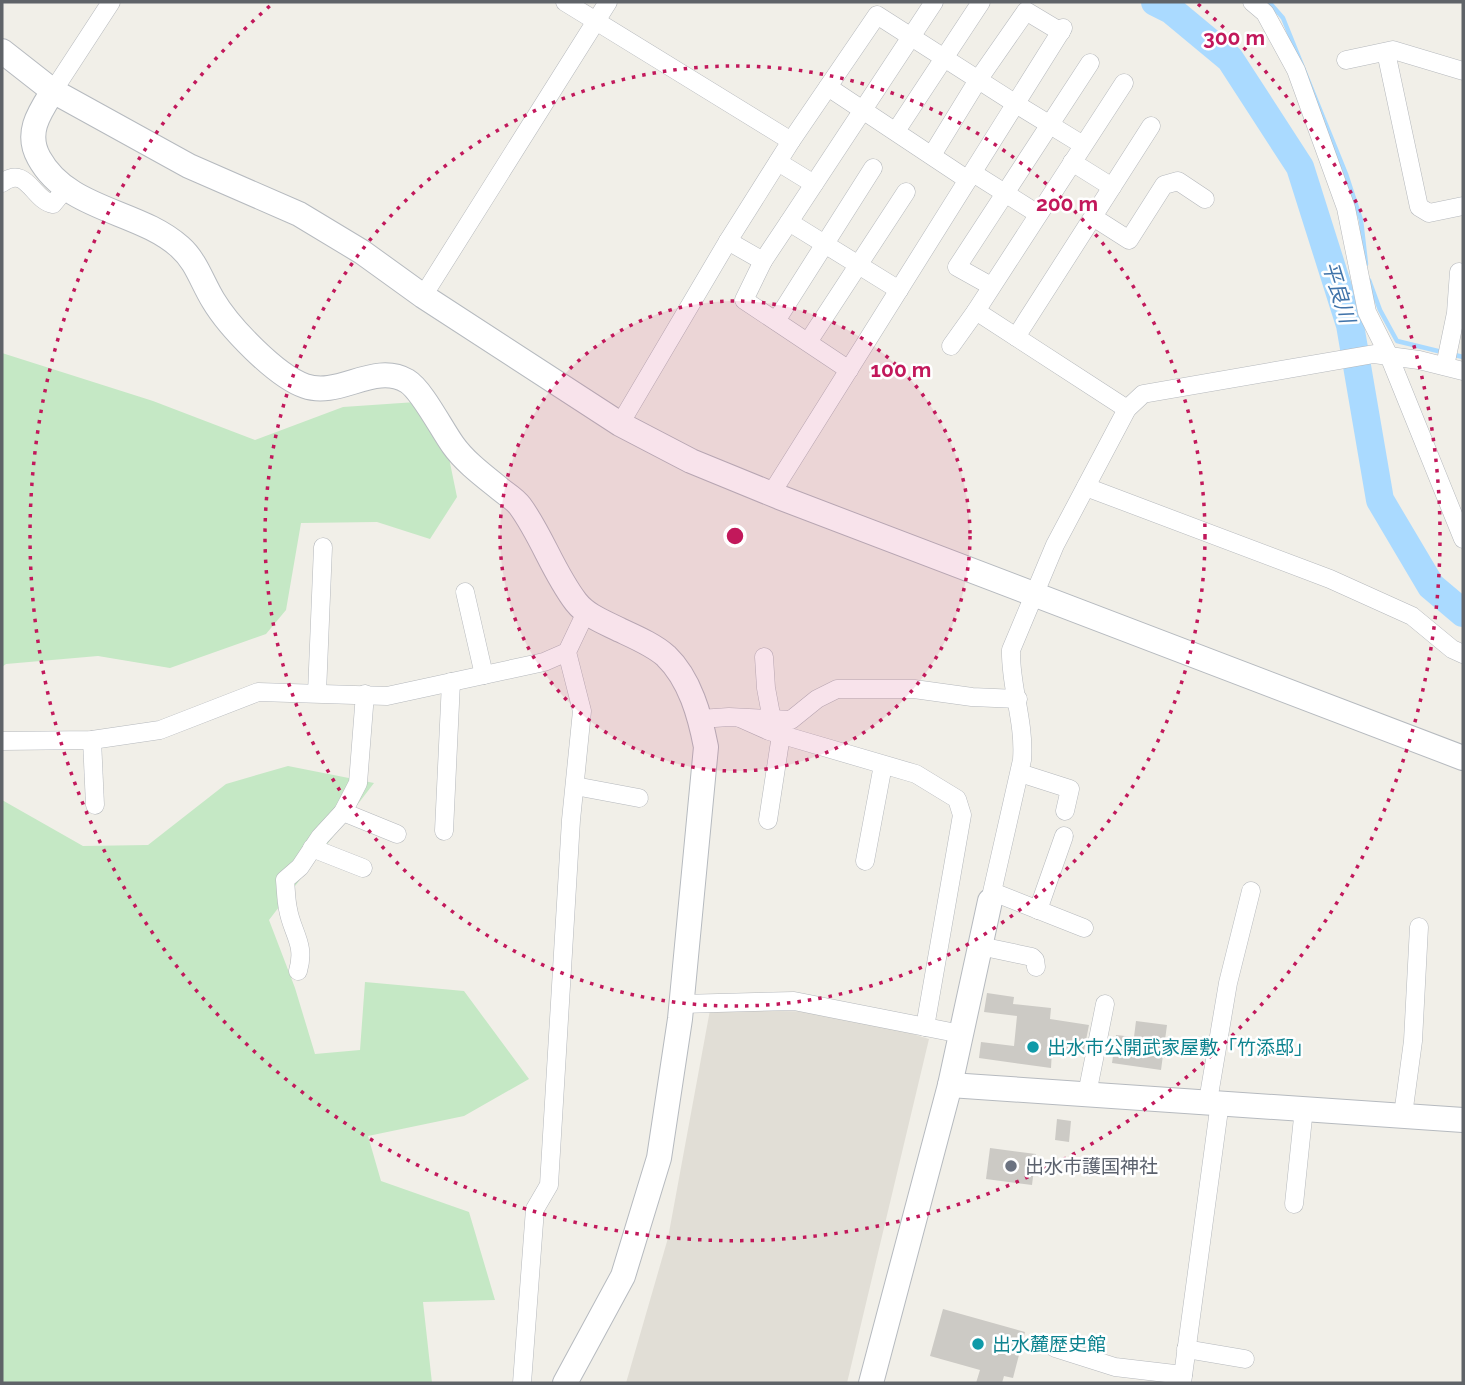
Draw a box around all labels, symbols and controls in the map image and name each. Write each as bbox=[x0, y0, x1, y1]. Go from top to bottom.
text: 300 m bbox=[1203, 25, 1265, 50]
text: 200 m bbox=[1036, 191, 1098, 216]
water label: 平良川 bbox=[1318, 258, 1361, 328]
text: 100 m bbox=[871, 357, 931, 382]
centre of rings bbox=[723, 524, 747, 548]
place label: 出水市公開武家屋敷「竹添邸」 bbox=[1047, 1036, 1313, 1058]
marker: 出水市公開武家屋敷「竹添邸」 bbox=[1025, 1039, 1041, 1055]
place label: 出水市護国神社 bbox=[1025, 1155, 1158, 1177]
marker: 出水市護国神社 bbox=[1003, 1158, 1019, 1174]
place label: 出水麓歴史館 bbox=[992, 1333, 1106, 1355]
marker: 出水麓歴史館 bbox=[970, 1336, 986, 1352]

